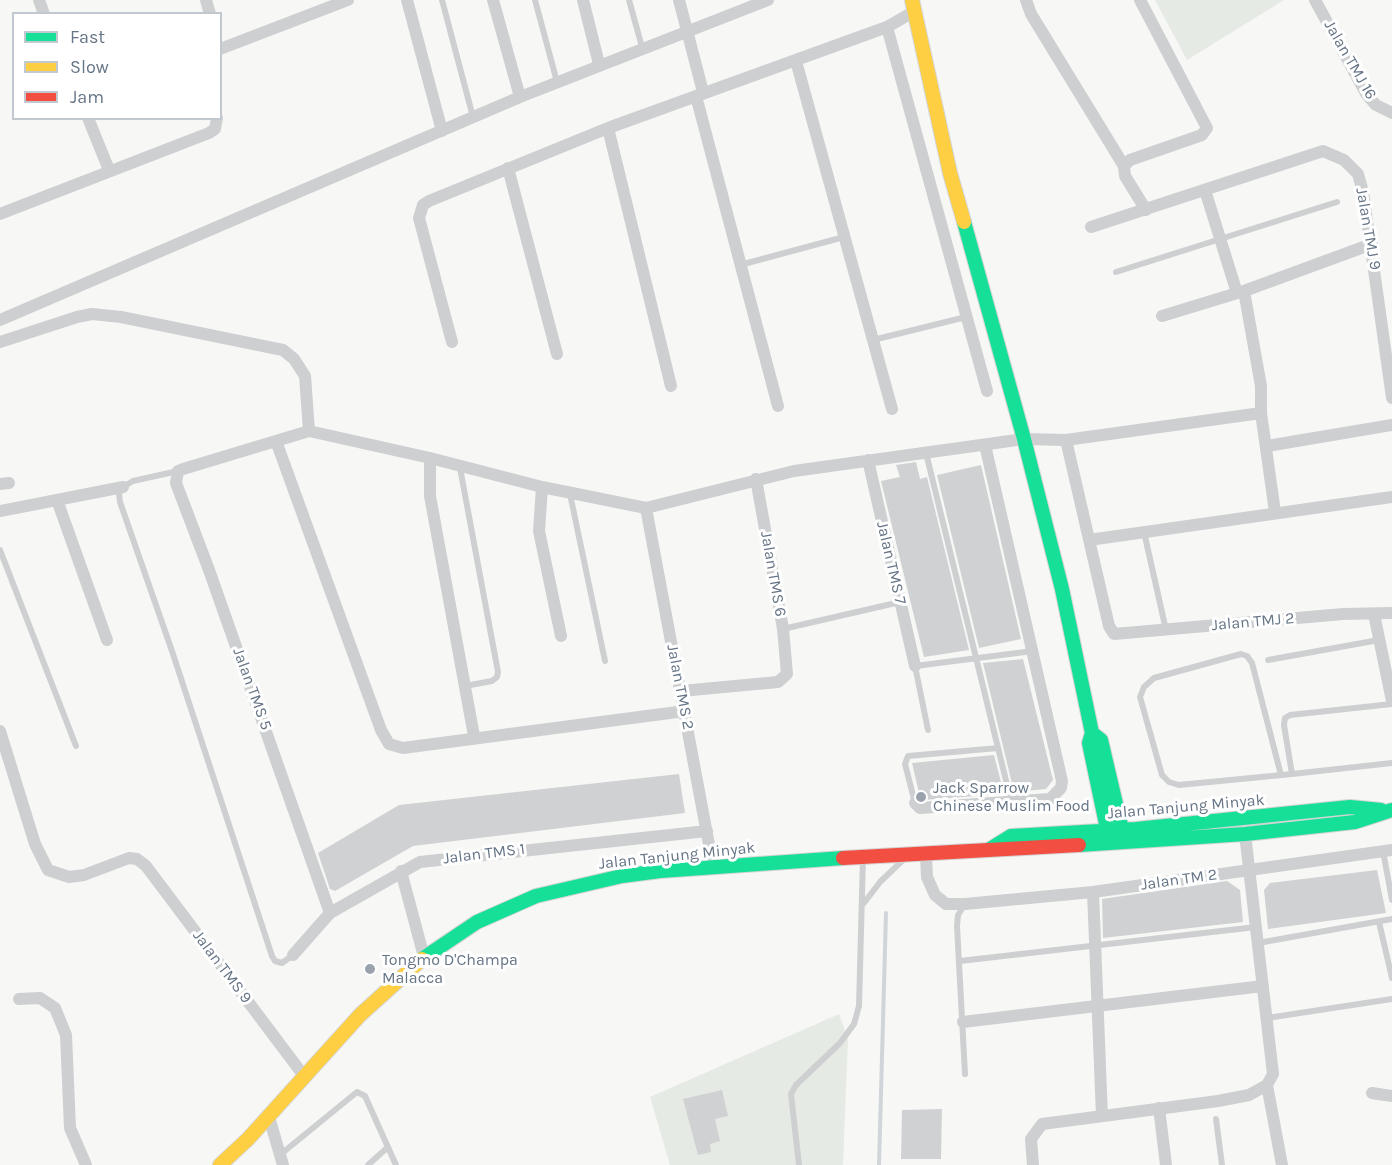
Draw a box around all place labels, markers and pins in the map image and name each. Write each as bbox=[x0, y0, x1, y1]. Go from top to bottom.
place label: Jack Sparrow Chinese Muslim Food bbox=[933, 778, 1090, 816]
marker: Jack Sparrow Chinese Muslim Food bbox=[914, 790, 928, 804]
place label: Tongmo D'Champa Malacca bbox=[382, 950, 518, 988]
marker: Tongmo D'Champa Malacca bbox=[363, 962, 377, 976]

